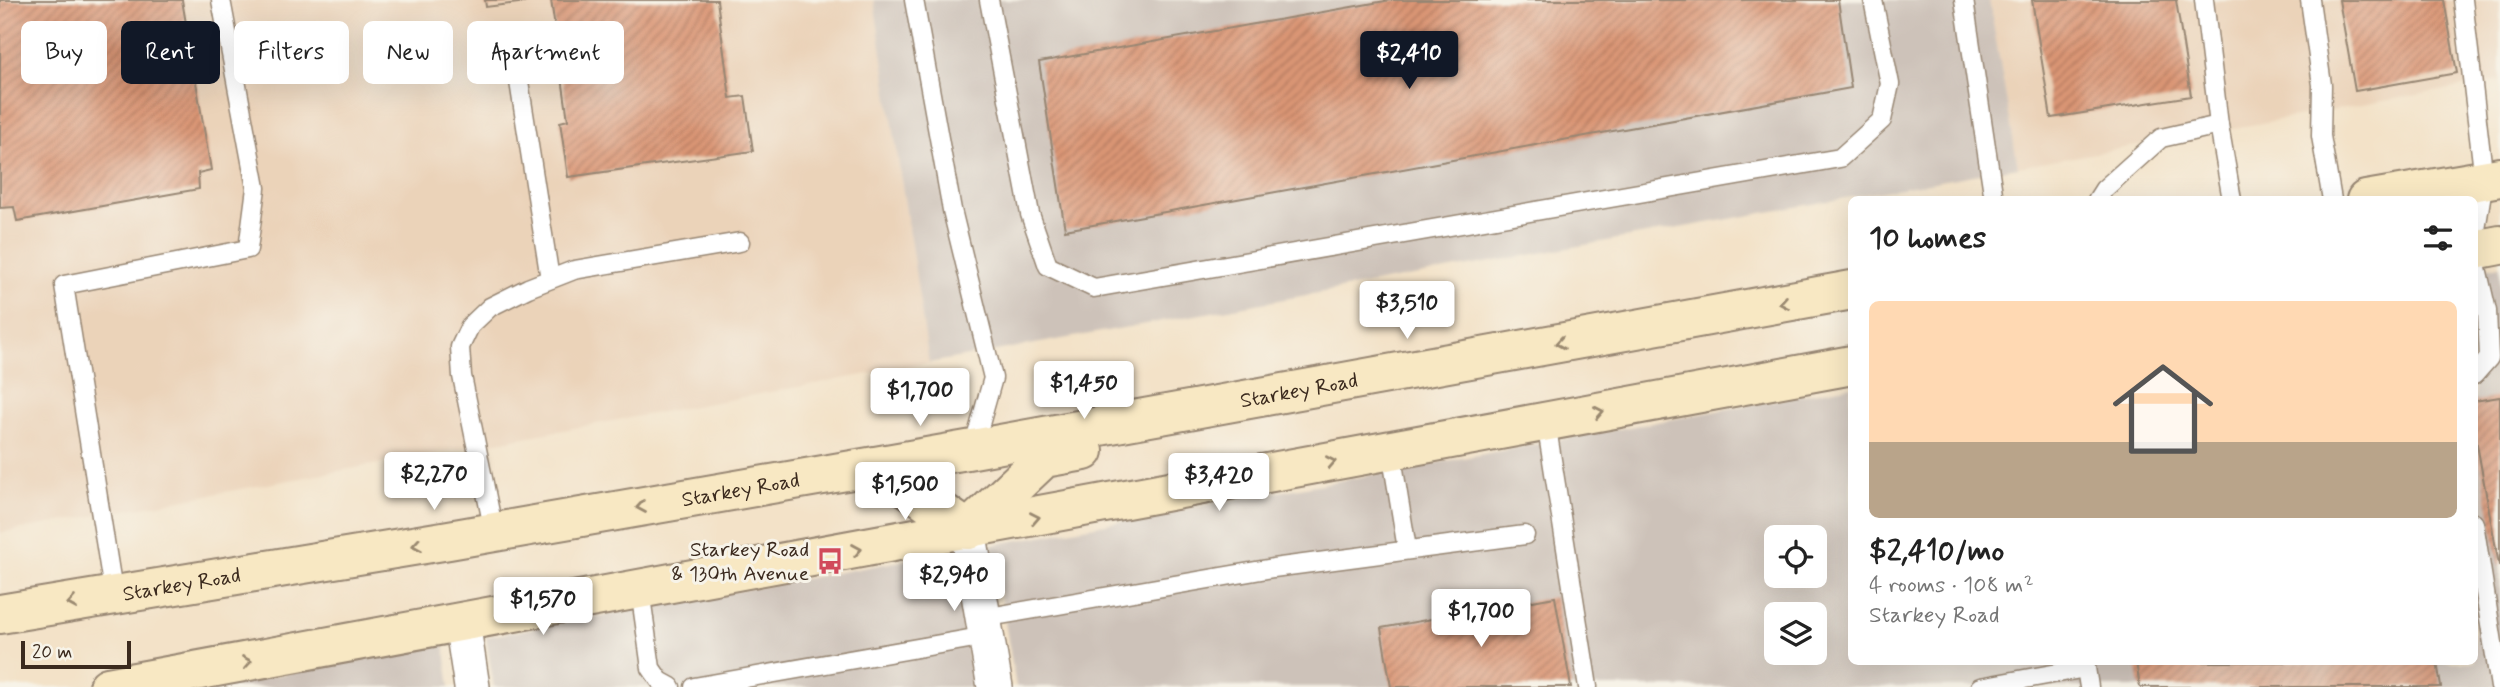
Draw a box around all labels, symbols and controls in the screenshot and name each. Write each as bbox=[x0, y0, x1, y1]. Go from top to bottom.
chip: Buy bbox=[21, 21, 107, 84]
chip: Rent bbox=[121, 21, 220, 84]
chip: Filters bbox=[234, 21, 349, 84]
chip: New bbox=[363, 21, 453, 84]
chip: Apartment bbox=[467, 21, 624, 84]
pin: $2,410 bbox=[1352, 32, 1466, 91]
text: $2,410 bbox=[1376, 39, 1442, 69]
text: 10 homes bbox=[1869, 219, 1986, 258]
icon: filters bbox=[2419, 219, 2457, 257]
pin: $3,510 bbox=[1350, 282, 1464, 341]
text: $3,510 bbox=[1376, 289, 1438, 319]
one-way arrow bbox=[1778, 294, 1790, 309]
one-way arrow bbox=[1555, 335, 1566, 350]
icon: home bbox=[2100, 346, 2226, 472]
pin: $1,450 bbox=[1027, 362, 1141, 421]
street label: Starkey Road bbox=[1238, 367, 1360, 415]
pin: $1,700 bbox=[863, 368, 977, 428]
text: $1,450 bbox=[1050, 369, 1118, 399]
text: $1,700 bbox=[886, 376, 954, 406]
one-way arrow bbox=[1593, 406, 1605, 421]
pin: $2,270 bbox=[377, 452, 491, 512]
pin: $3,420 bbox=[1162, 454, 1276, 513]
one-way arrow bbox=[1325, 456, 1337, 471]
text: $2,270 bbox=[400, 460, 468, 490]
text: $3,420 bbox=[1184, 461, 1254, 491]
pin: $1,500 bbox=[848, 462, 962, 522]
street label: Starkey Road bbox=[680, 466, 802, 514]
text: $1,500 bbox=[871, 470, 939, 500]
one-way arrow bbox=[635, 498, 647, 513]
one-way arrow bbox=[1029, 511, 1041, 526]
map controls bbox=[1764, 525, 1827, 665]
button: locate bbox=[1764, 525, 1827, 588]
text: $2,410/mo bbox=[1869, 532, 2004, 571]
place label: Starkey Road & 130th Avenue bbox=[671, 536, 809, 588]
one-way arrow bbox=[411, 537, 423, 552]
one-way arrow bbox=[851, 543, 863, 558]
bus stop icon: Starkey Road & 130th Avenue bbox=[815, 546, 845, 576]
pin: $2,940 bbox=[897, 554, 1011, 613]
text: $2,940 bbox=[919, 561, 989, 591]
street label: Starkey Road bbox=[121, 562, 243, 609]
text: 4 rooms · 108 m² bbox=[1869, 571, 2034, 601]
pin: $1,570 bbox=[486, 578, 600, 637]
text: $1,570 bbox=[510, 585, 576, 615]
pin: $1,700 bbox=[1424, 590, 1538, 649]
one-way arrow bbox=[66, 595, 78, 610]
text: $1,700 bbox=[1447, 597, 1515, 627]
text: Starkey Road bbox=[1869, 601, 1999, 631]
button: layers bbox=[1764, 602, 1827, 665]
scale bar bbox=[21, 638, 131, 670]
text: 20 m bbox=[32, 640, 72, 665]
one-way arrow bbox=[241, 655, 253, 670]

